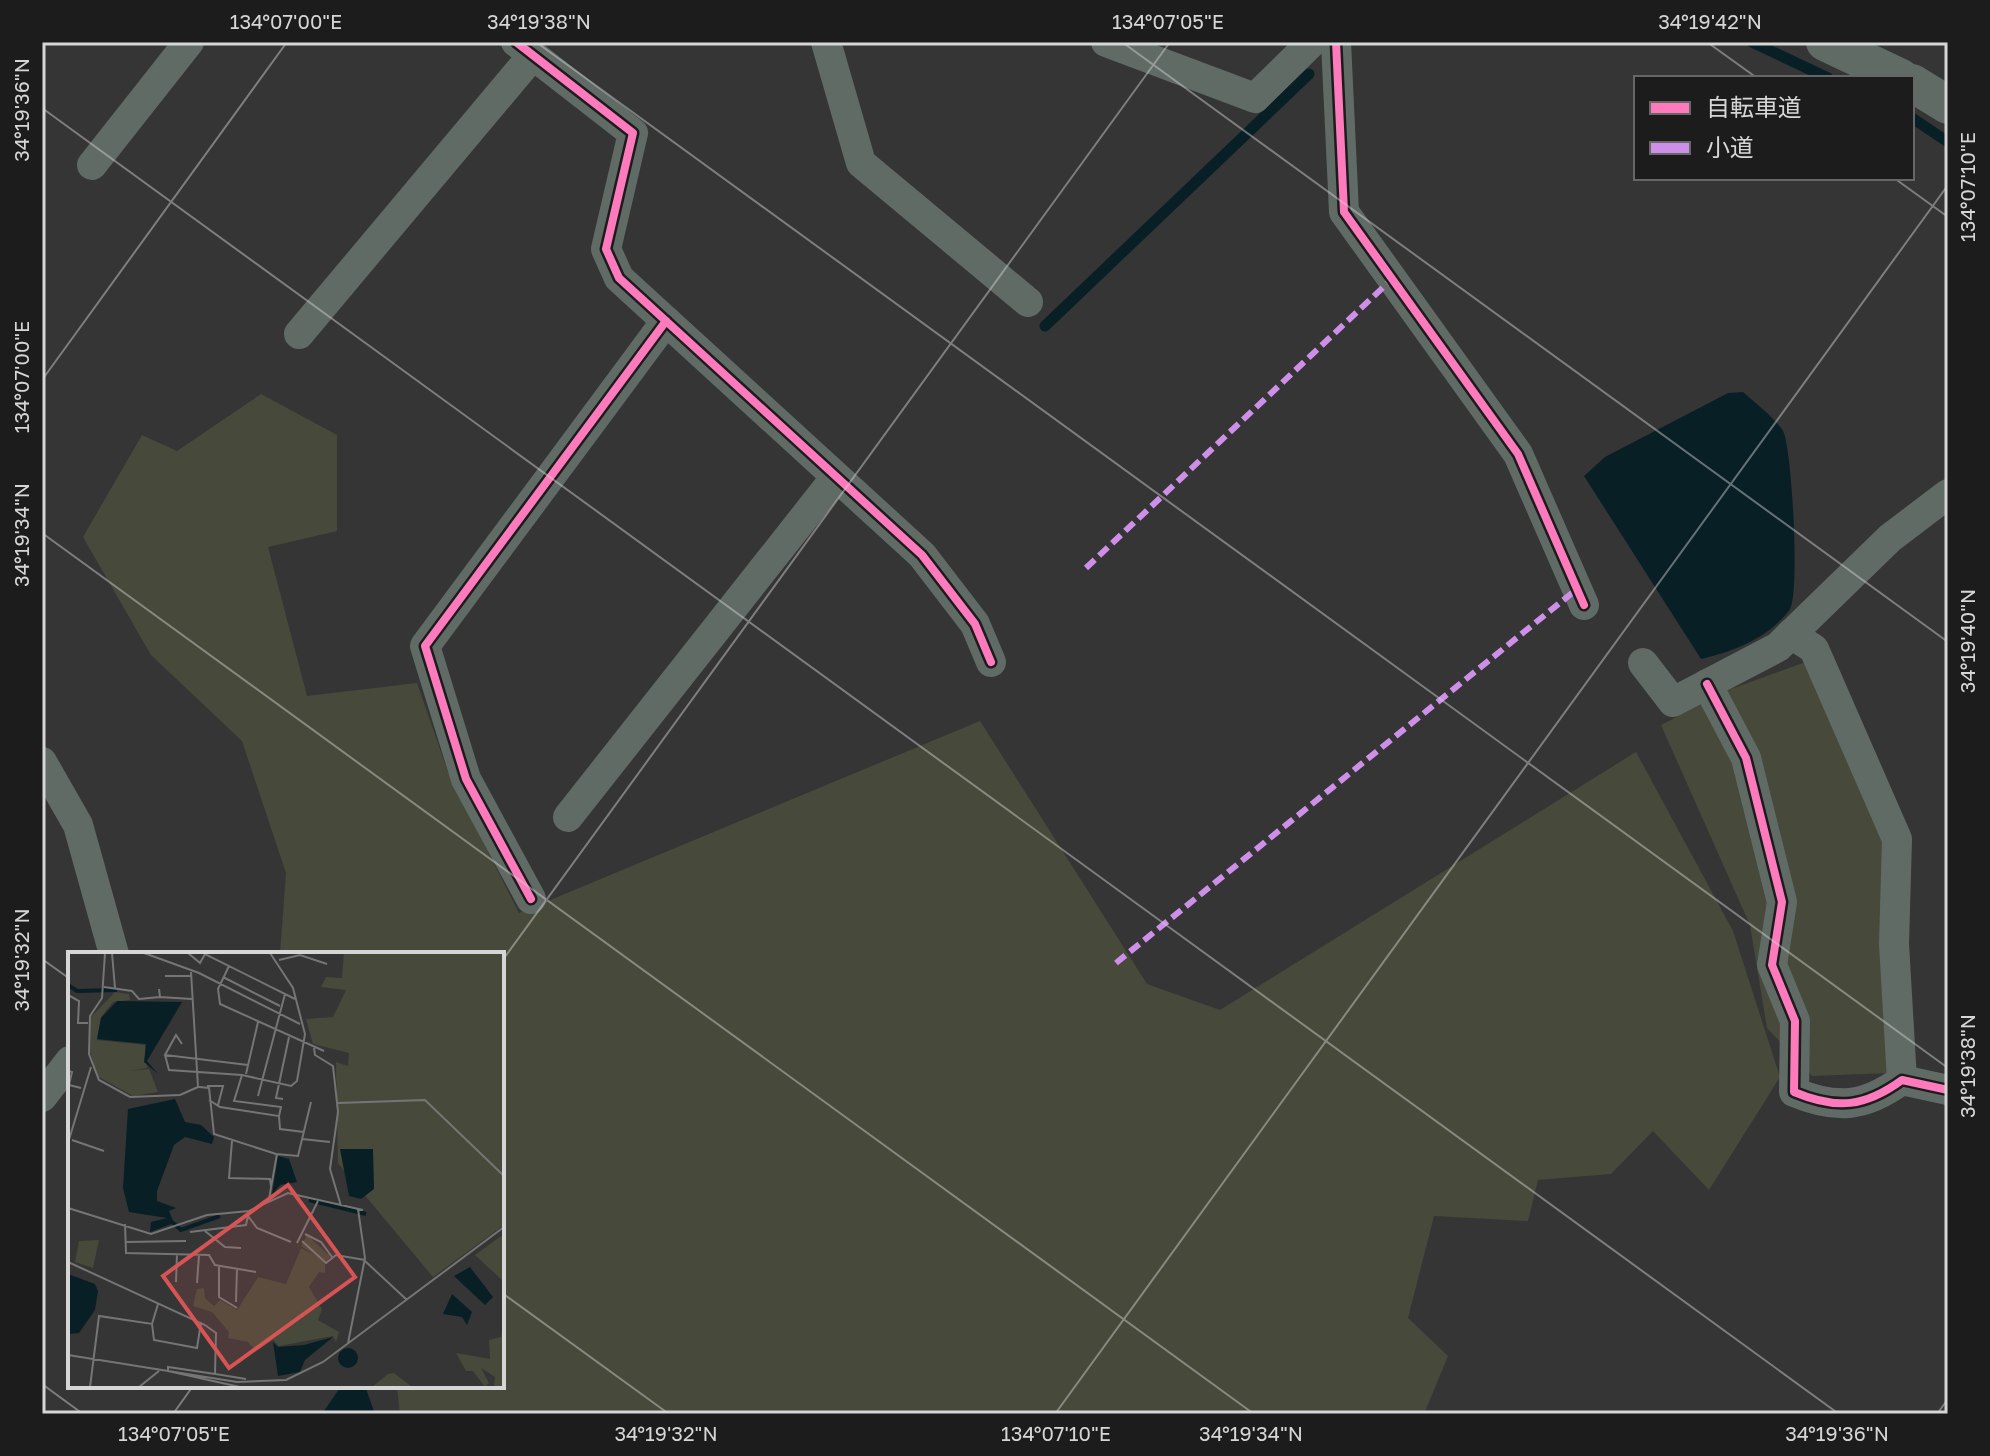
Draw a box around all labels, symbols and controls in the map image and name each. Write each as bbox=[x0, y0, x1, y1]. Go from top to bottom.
text: 134°07'00"E bbox=[230, 9, 342, 33]
text: 34°19'38"N bbox=[487, 9, 591, 33]
text: 134°07'05"E bbox=[1112, 9, 1224, 33]
text: 34°19'42"N bbox=[1658, 9, 1762, 33]
text: 34°19'36"N bbox=[9, 58, 33, 162]
legend bbox=[1634, 76, 1914, 180]
text: 自転車道 bbox=[1706, 92, 1802, 121]
text: 小道 bbox=[1706, 132, 1754, 161]
text: 134°07'10"E bbox=[1955, 132, 1979, 242]
text: 134°07'00"E bbox=[9, 321, 33, 433]
text: 34°19'34"N bbox=[9, 483, 33, 587]
text: 34°19'40"N bbox=[1955, 589, 1979, 693]
text: 34°19'32"N bbox=[9, 908, 33, 1012]
inset map bbox=[68, 952, 504, 1388]
text: 34°19'38"N bbox=[1955, 1014, 1979, 1118]
text: 134°07'05"E bbox=[118, 1421, 230, 1445]
text: 34°19'32"N bbox=[614, 1421, 718, 1445]
text: 134°07'10"E bbox=[1001, 1421, 1111, 1445]
text: 34°19'34"N bbox=[1199, 1421, 1303, 1445]
text: 34°19'36"N bbox=[1785, 1421, 1889, 1445]

